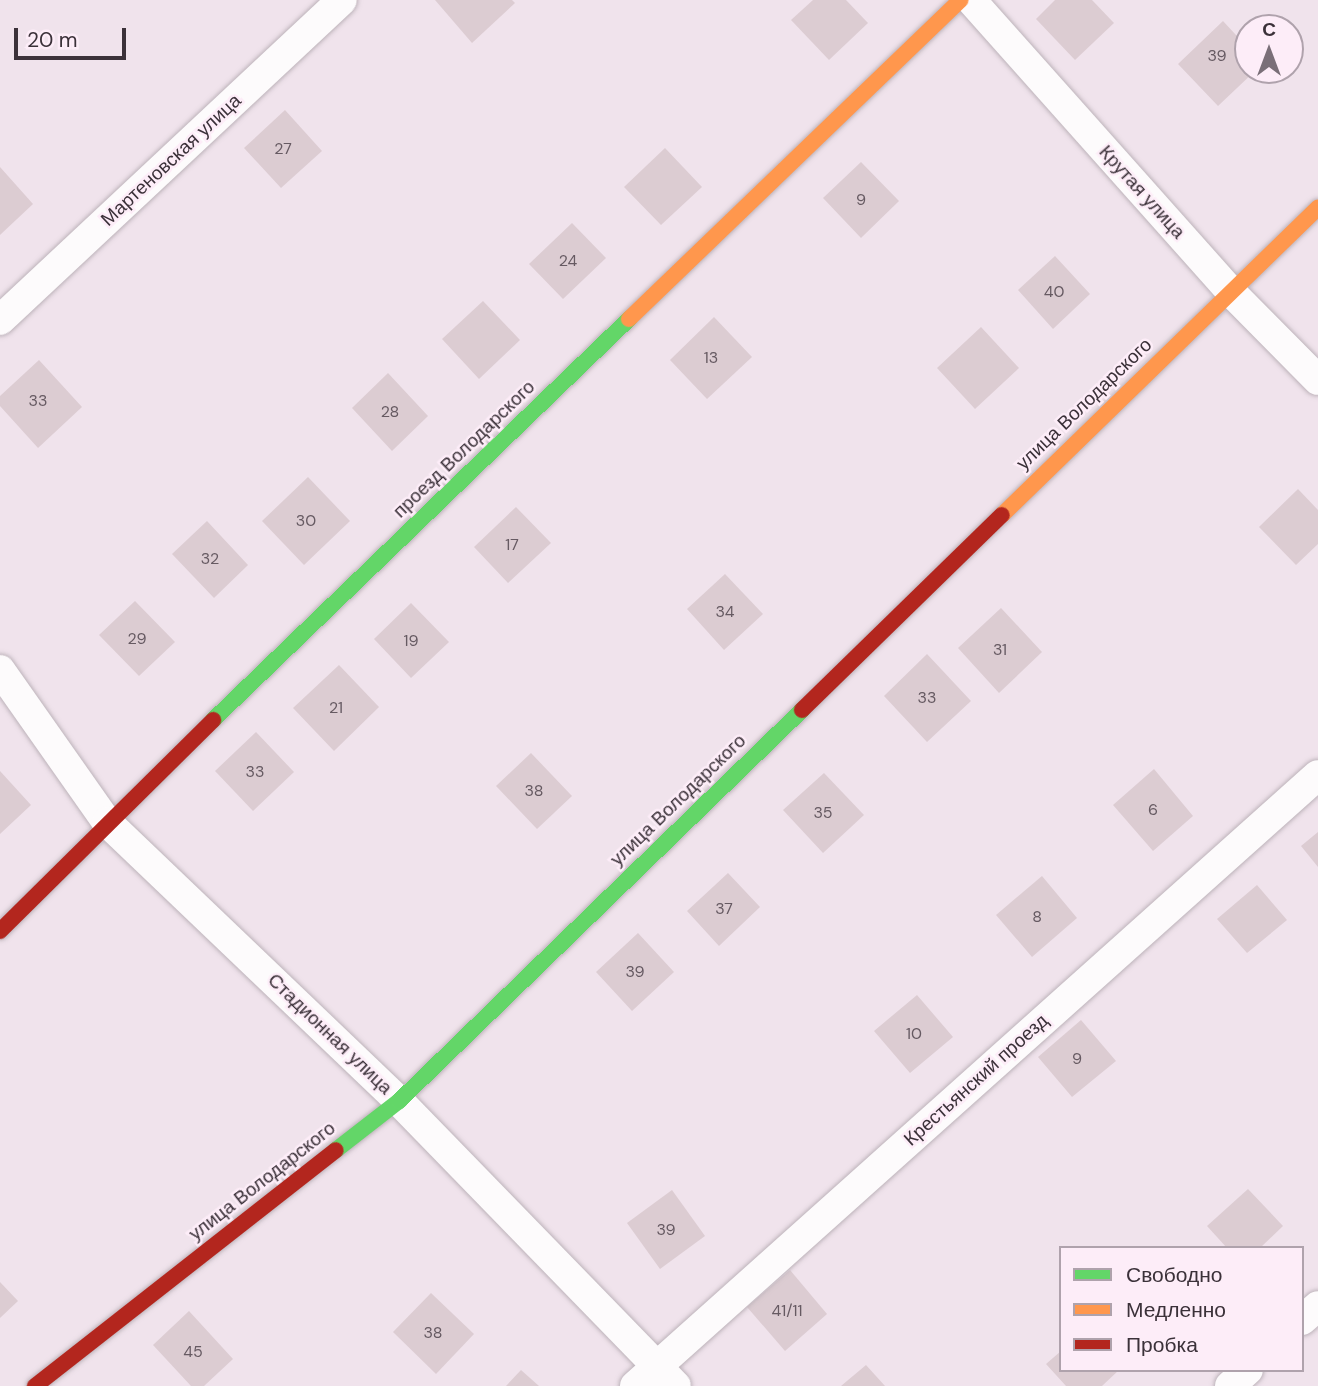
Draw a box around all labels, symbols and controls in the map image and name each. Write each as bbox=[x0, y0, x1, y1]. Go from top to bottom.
scale bar bbox=[18, 14, 130, 58]
north arrow bbox=[1234, 14, 1304, 84]
text: С bbox=[1262, 17, 1276, 42]
text: 20 m bbox=[27, 26, 78, 54]
house number: 39 bbox=[1207, 46, 1227, 66]
street label: Мартеновская улица bbox=[96, 89, 246, 231]
house number: 27 bbox=[274, 139, 292, 159]
street label: Крутая улица bbox=[1094, 141, 1190, 243]
house number: 9 bbox=[856, 190, 866, 210]
house number: 24 bbox=[559, 251, 577, 271]
house number: 40 bbox=[1044, 282, 1064, 302]
street label: улица Володарского bbox=[1012, 333, 1156, 475]
house number: 13 bbox=[704, 348, 718, 368]
street label: проезд Володарского bbox=[388, 375, 540, 523]
house number: 33 bbox=[29, 391, 47, 411]
house number: 28 bbox=[381, 402, 399, 422]
house number: 30 bbox=[296, 511, 316, 531]
house number: 17 bbox=[505, 535, 519, 555]
house number: 32 bbox=[201, 549, 219, 569]
house number: 34 bbox=[715, 602, 735, 622]
house number: 29 bbox=[127, 629, 147, 649]
house number: 19 bbox=[403, 631, 419, 651]
house number: 31 bbox=[993, 640, 1007, 660]
house number: 33 bbox=[918, 688, 936, 708]
house number: 21 bbox=[329, 698, 343, 718]
street label: улица Володарского bbox=[606, 729, 750, 871]
house number: 33 bbox=[246, 762, 264, 782]
house number: 38 bbox=[524, 781, 544, 801]
house number: 6 bbox=[1148, 800, 1158, 820]
house number: 35 bbox=[813, 803, 833, 823]
house number: 37 bbox=[715, 899, 733, 919]
house number: 8 bbox=[1032, 907, 1042, 927]
house number: 39 bbox=[625, 962, 645, 982]
street label: Стадионная улица bbox=[263, 969, 397, 1099]
street label: Крестьянский проезд bbox=[899, 1009, 1053, 1151]
house number: 10 bbox=[906, 1024, 922, 1044]
house number: 9 bbox=[1072, 1049, 1082, 1069]
street label: улица Володарского bbox=[184, 1117, 340, 1245]
house number: 39 bbox=[656, 1220, 676, 1240]
legend bbox=[1059, 1246, 1304, 1372]
text: Свободно bbox=[1126, 1261, 1223, 1289]
text: Медленно bbox=[1126, 1296, 1226, 1324]
house number: 41/11 bbox=[772, 1301, 802, 1321]
house number: 38 bbox=[423, 1323, 443, 1343]
text: Пробка bbox=[1126, 1331, 1198, 1359]
house number: 45 bbox=[183, 1342, 203, 1362]

